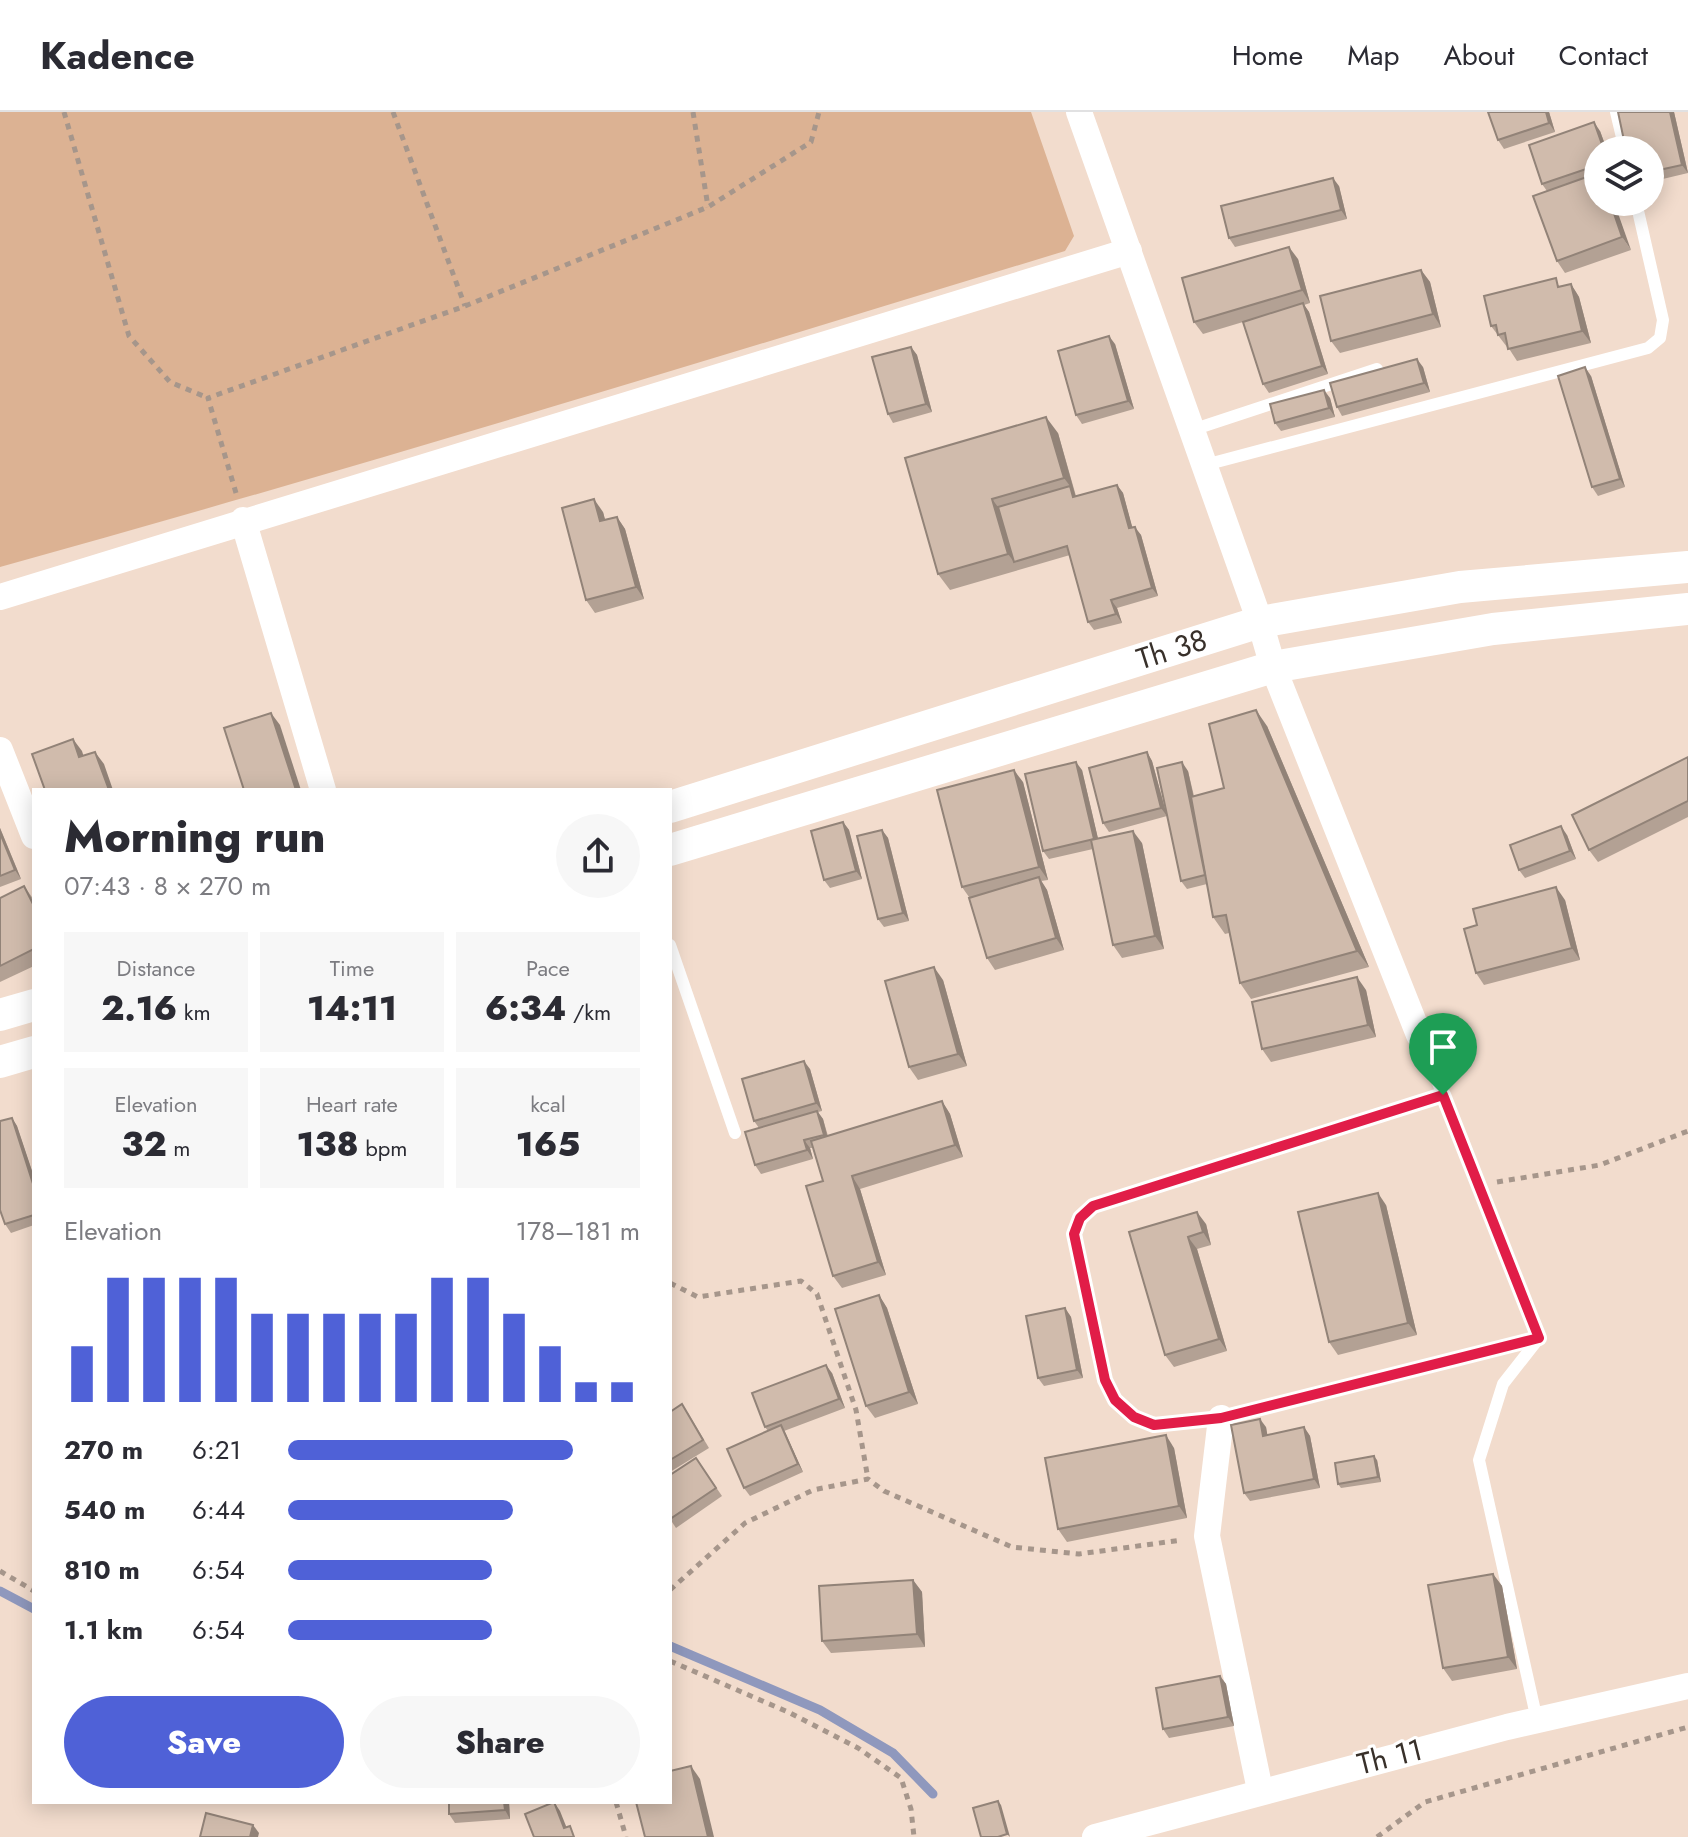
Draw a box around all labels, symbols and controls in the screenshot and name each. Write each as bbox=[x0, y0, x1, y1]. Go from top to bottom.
text: Kadence bbox=[40, 28, 195, 83]
text: Home bbox=[1232, 35, 1303, 76]
text: Map bbox=[1347, 35, 1399, 76]
text: About bbox=[1443, 35, 1515, 76]
text: Contact bbox=[1559, 35, 1648, 76]
map controls bbox=[1584, 136, 1664, 216]
button: layers bbox=[1584, 136, 1664, 216]
street label: Th 38 bbox=[1131, 618, 1212, 680]
text: Morning run bbox=[64, 805, 326, 869]
button: share bbox=[556, 814, 640, 898]
text: 07:43 · 8 × 270 m bbox=[64, 867, 271, 905]
text: Distance bbox=[117, 952, 195, 984]
text: Time bbox=[330, 952, 374, 984]
text: Pace bbox=[526, 952, 570, 984]
text: 2.16 bbox=[101, 984, 177, 1033]
text: 14:11 bbox=[307, 984, 397, 1033]
text: 6:34 bbox=[485, 984, 566, 1033]
text: km bbox=[177, 996, 211, 1028]
text: /km bbox=[566, 996, 611, 1028]
pin bbox=[1409, 1013, 1477, 1095]
icon: arrive bbox=[1421, 1025, 1465, 1069]
text: Elevation bbox=[115, 1088, 197, 1120]
text: Heart rate bbox=[306, 1088, 398, 1120]
text: kcal bbox=[530, 1088, 566, 1120]
text: 32 bbox=[122, 1120, 167, 1169]
text: 138 bbox=[297, 1120, 359, 1169]
text: 165 bbox=[516, 1120, 580, 1169]
text: m bbox=[167, 1132, 190, 1164]
text: bpm bbox=[359, 1132, 407, 1164]
text: Elevation bbox=[64, 1212, 162, 1250]
text: 178–181 m bbox=[516, 1212, 640, 1250]
text: 270 m bbox=[64, 1431, 143, 1469]
text: 6:21 bbox=[192, 1431, 241, 1469]
text: 540 m bbox=[64, 1491, 145, 1529]
text: 6:44 bbox=[192, 1491, 245, 1529]
text: 810 m bbox=[64, 1551, 140, 1589]
text: 6:54 bbox=[192, 1551, 245, 1589]
text: 1.1 km bbox=[64, 1611, 143, 1649]
text: 6:54 bbox=[192, 1611, 245, 1649]
button: Save bbox=[64, 1696, 344, 1788]
button: Share bbox=[360, 1696, 640, 1788]
street label: Th 11 bbox=[1353, 1728, 1427, 1785]

